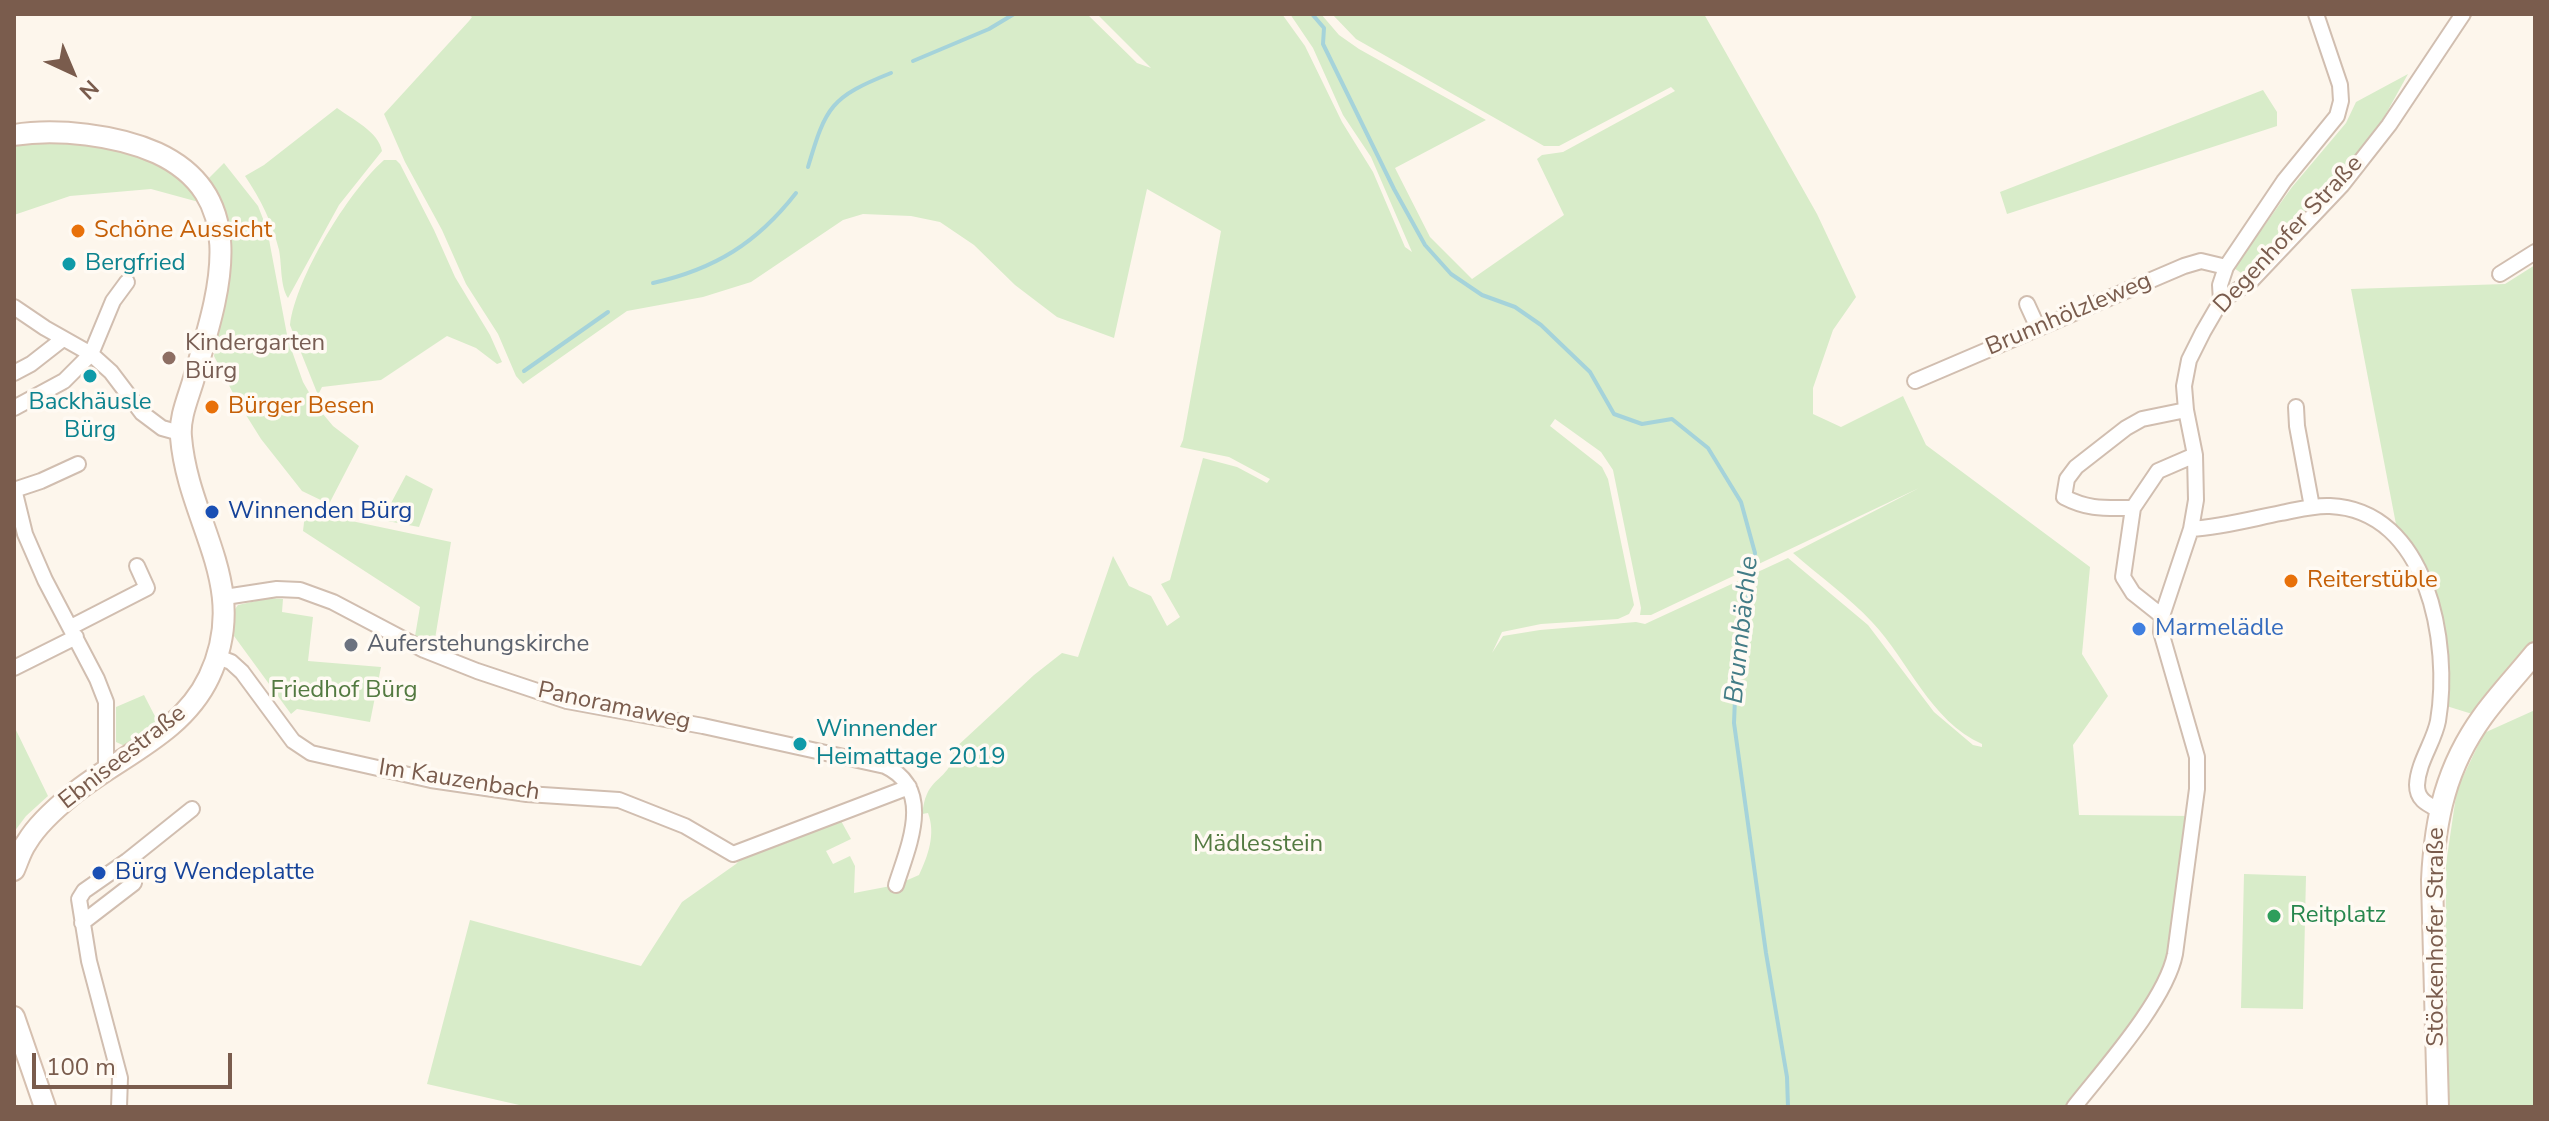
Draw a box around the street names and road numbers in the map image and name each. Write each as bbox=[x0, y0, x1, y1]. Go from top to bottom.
street label: Degenhofer Straße bbox=[2209, 150, 2369, 320]
street label: Brunnhölzleweg bbox=[1982, 267, 2156, 363]
street label: Panoramaweg bbox=[535, 677, 693, 737]
street label: Ebniseestraße bbox=[54, 700, 192, 816]
street label: Im Kauzenbach bbox=[376, 754, 542, 808]
street label: Stöckenhofer Straße bbox=[2423, 827, 2451, 1047]

